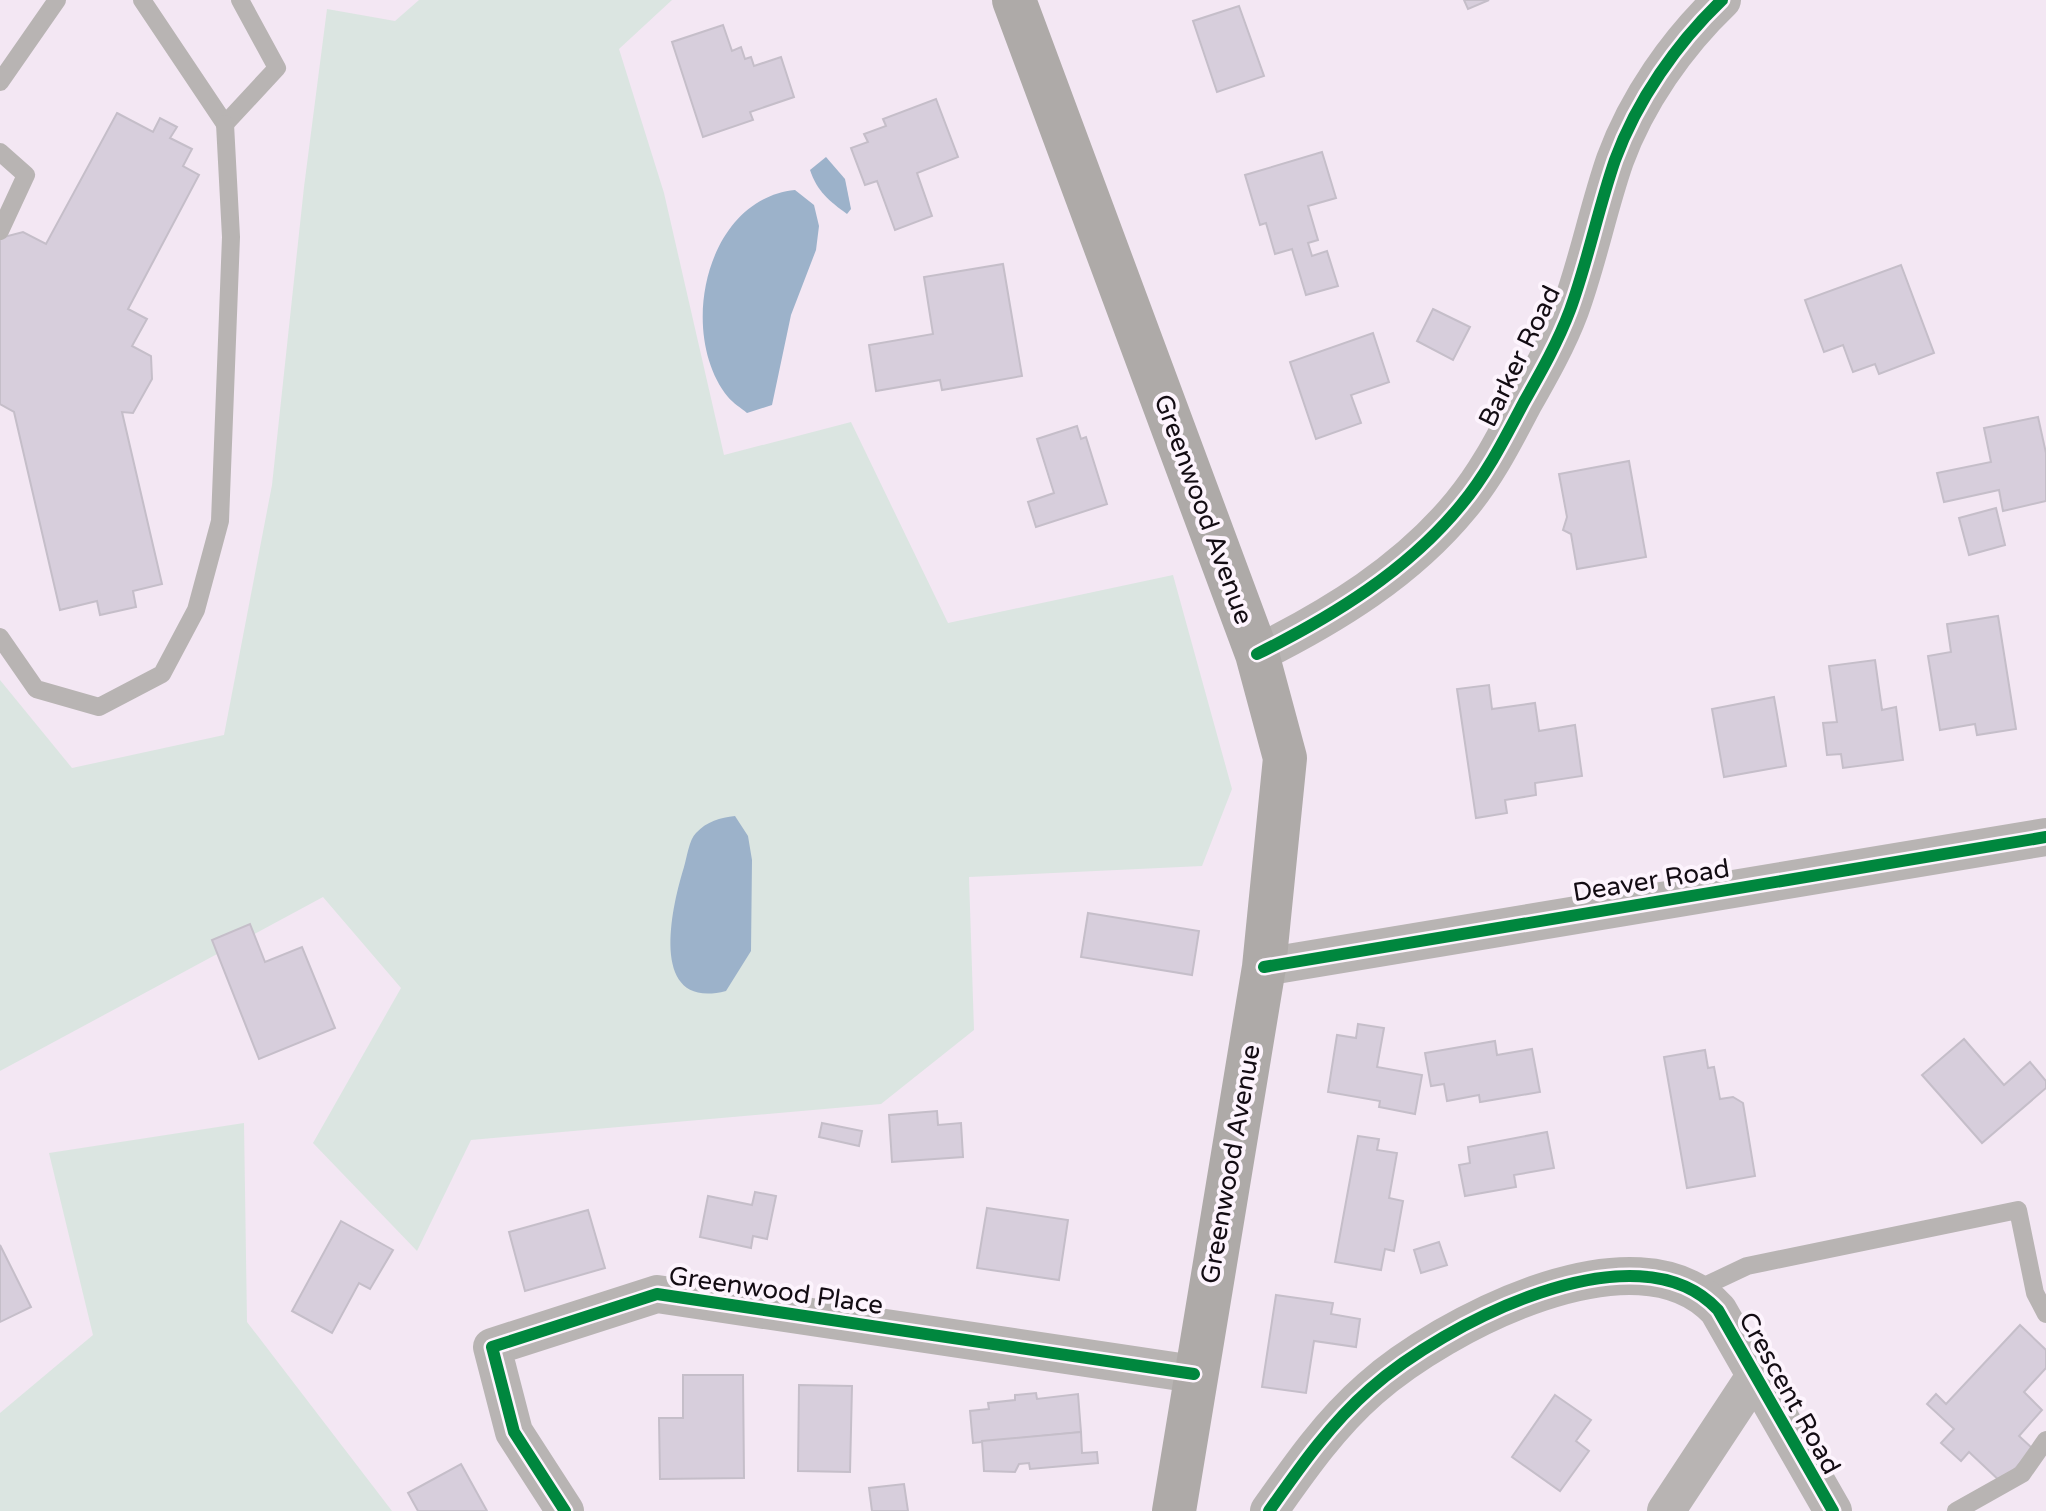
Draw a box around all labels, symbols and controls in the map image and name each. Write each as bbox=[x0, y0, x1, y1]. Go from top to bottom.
street label: Barker Road bbox=[1472, 281, 1567, 432]
street label: Greenwood Avenue bbox=[1147, 390, 1260, 628]
street label: Deaver Road bbox=[1570, 853, 1732, 908]
street label: Greenwood Avenue bbox=[1194, 1042, 1267, 1286]
street label: Greenwood Place bbox=[667, 1260, 885, 1321]
street label: Crescent Road bbox=[1732, 1307, 1847, 1480]

